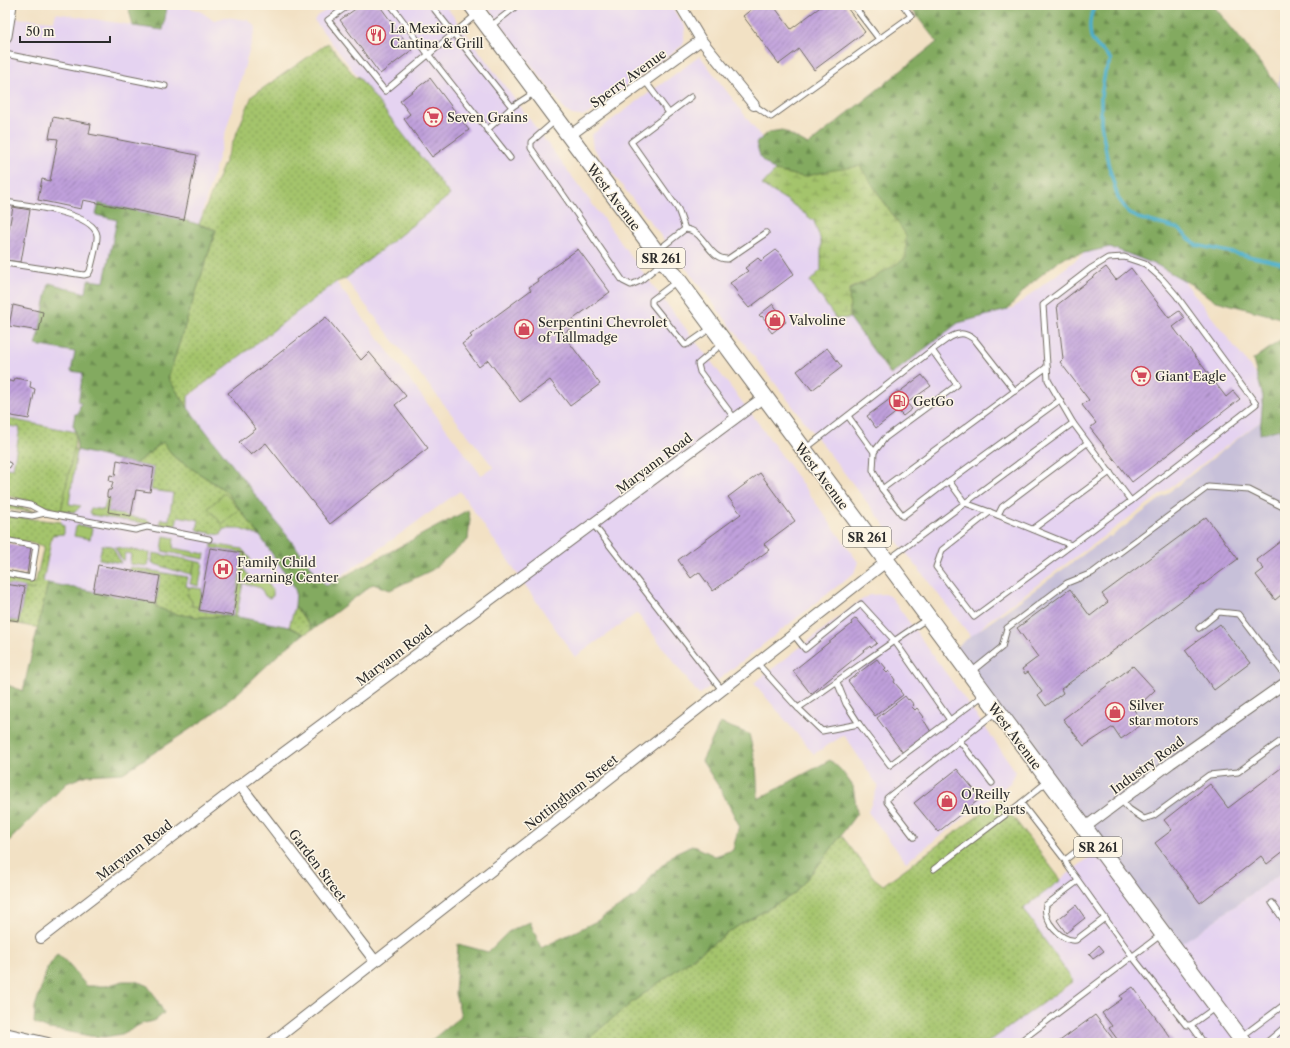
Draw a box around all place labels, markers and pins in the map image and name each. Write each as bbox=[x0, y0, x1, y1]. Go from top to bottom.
place label: La Mexicana Cantina & Grill bbox=[390, 20, 484, 51]
restaurant icon: La Mexicana Cantina & Grill bbox=[365, 24, 387, 46]
supermarket icon: Seven Grains bbox=[422, 106, 444, 128]
place label: Seven Grains bbox=[447, 109, 528, 125]
shop icon: Valvoline bbox=[764, 309, 786, 331]
place label: Valvoline bbox=[788, 312, 846, 328]
place label: Serpentini Chevrolet of Tallmadge bbox=[538, 314, 668, 345]
shop icon: Serpentini Chevrolet of Tallmadge bbox=[513, 318, 535, 340]
supermarket icon: Giant Eagle bbox=[1130, 365, 1152, 387]
place label: Giant Eagle bbox=[1155, 368, 1226, 384]
fuel station icon: GetGo bbox=[888, 390, 910, 412]
place label: GetGo bbox=[913, 393, 954, 409]
place label: Family Child Learning Center bbox=[237, 554, 339, 585]
hospital icon: Family Child Learning Center bbox=[212, 558, 234, 580]
place label: Silver star motors bbox=[1129, 697, 1199, 728]
shop icon: Silver star motors bbox=[1104, 701, 1126, 723]
place label: O'Reilly Auto Parts bbox=[960, 786, 1026, 817]
shop icon: O'Reilly Auto Parts bbox=[936, 790, 958, 812]

